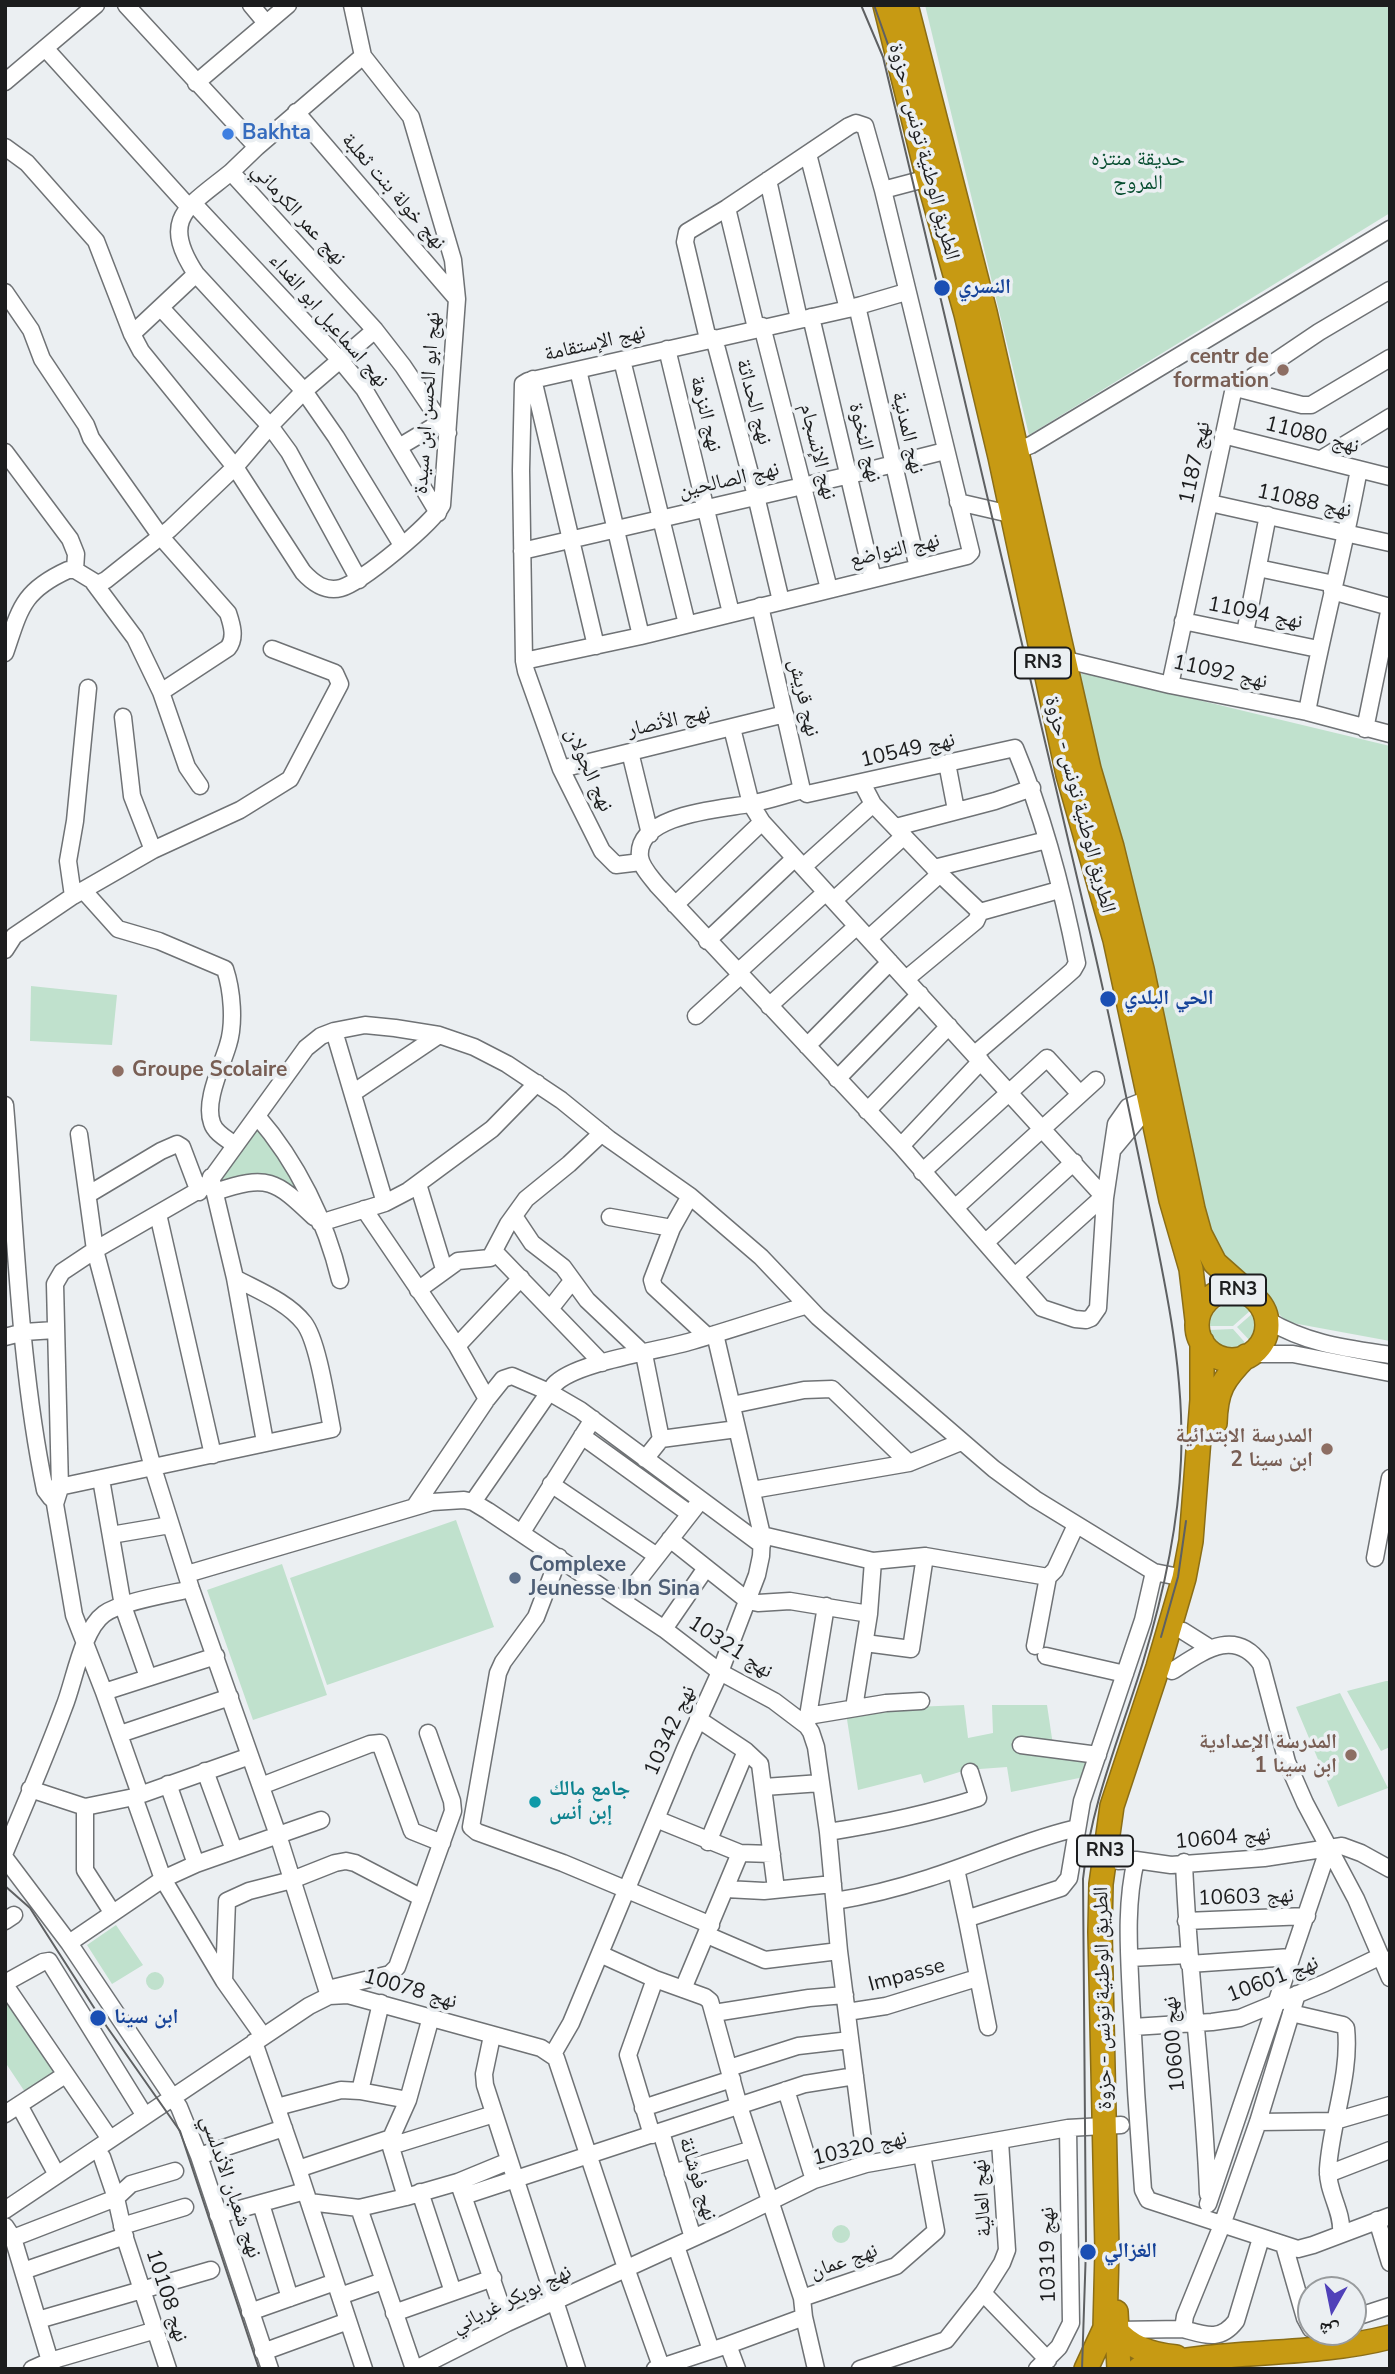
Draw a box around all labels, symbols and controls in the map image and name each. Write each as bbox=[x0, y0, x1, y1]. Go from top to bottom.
street label: الطريق الوطنية تونس - حزوة bbox=[882, 41, 964, 263]
place label: Bakhta bbox=[242, 121, 311, 147]
marker: Bakhta bbox=[220, 126, 236, 142]
street label: نهج خولة بنت ثعلبة bbox=[335, 128, 451, 256]
park label: حديقة منتزه المروج bbox=[1091, 147, 1185, 197]
street label: نهج عمر الكرماني bbox=[245, 159, 351, 271]
street label: نهج اسماعيل ابو الفداء bbox=[263, 249, 393, 393]
place label: النسري bbox=[958, 275, 1011, 301]
marker: النسري bbox=[932, 278, 952, 298]
street label: نهج ابو الحسن ابن سيدة bbox=[409, 311, 447, 495]
street label: نهج الإستقامة bbox=[542, 320, 648, 368]
place label: centr de formation bbox=[1174, 345, 1269, 395]
street label: نهج الحداثة bbox=[729, 356, 777, 448]
marker: centr de formation bbox=[1275, 362, 1291, 378]
street label: نهج النزهة bbox=[683, 373, 727, 455]
street label: نهج المدنية bbox=[885, 389, 929, 477]
street label: نهج الإنسجام bbox=[793, 401, 841, 503]
street label: نهج النخوة bbox=[842, 401, 886, 485]
street label: نهج 11080 bbox=[1262, 412, 1362, 460]
street label: نهج 1187 bbox=[1175, 420, 1217, 506]
street label: نهج الصالحين bbox=[676, 457, 782, 505]
street label: نهج 11088 bbox=[1254, 480, 1354, 524]
street label: نهج التواضع bbox=[848, 528, 942, 574]
street label: نهج 11094 bbox=[1205, 592, 1305, 636]
road number: RN3 bbox=[1015, 648, 1071, 678]
street label: نهج 11092 bbox=[1170, 651, 1270, 695]
street label: نهج قريش bbox=[782, 657, 824, 739]
street label: الطريق الوطنية تونس - حزوة bbox=[1038, 694, 1120, 916]
street label: نهج الأنصار bbox=[625, 700, 713, 744]
street label: نهج الجولان bbox=[558, 724, 618, 816]
street label: نهج 10549 bbox=[858, 728, 958, 774]
place label: الحي البلدي bbox=[1124, 986, 1214, 1012]
marker: الحي البلدي bbox=[1098, 989, 1118, 1009]
place label: Groupe Scolaire bbox=[132, 1058, 287, 1084]
marker: Groupe Scolaire bbox=[110, 1063, 126, 1079]
road number: RN3 bbox=[1210, 1274, 1266, 1306]
place label: المدرسة الابتدائية ابن سينا 2 bbox=[1176, 1424, 1313, 1474]
marker: المدرسة الابتدائية ابن سينا 2 bbox=[1319, 1441, 1335, 1457]
place label: Complexe Jeunesse Ibn Sina bbox=[529, 1553, 700, 1603]
marker: Complexe Jeunesse Ibn Sina bbox=[507, 1570, 523, 1586]
street label: نهج 10321 bbox=[683, 1611, 777, 1685]
street label: نهج 10342 bbox=[640, 1682, 702, 1780]
place label: المدرسة الإعدادية ابن سينا 1 bbox=[1199, 1730, 1337, 1780]
marker: المدرسة الإعدادية ابن سينا 1 bbox=[1343, 1747, 1359, 1763]
place label: جامع مالك إبن أنس bbox=[549, 1777, 630, 1827]
marker: جامع مالك إبن أنس bbox=[527, 1794, 543, 1810]
street label: نهج 10604 bbox=[1174, 1822, 1272, 1856]
road number: RN3 bbox=[1077, 1836, 1133, 1867]
street label: نهج 10603 bbox=[1198, 1884, 1294, 1912]
street label: الطريق الوطنية تونس - حزوة bbox=[1089, 1886, 1119, 2110]
street label: نهج 10601 bbox=[1224, 1951, 1322, 2009]
street label: Impasse bbox=[866, 1954, 948, 1998]
street label: نهج 10078 bbox=[360, 1965, 460, 2015]
street label: نهج 10600 bbox=[1158, 1995, 1192, 2093]
place label: ابن سينا bbox=[114, 2005, 178, 2031]
marker: ابن سينا bbox=[88, 2008, 108, 2028]
street label: نهج شعبان الأندلسي bbox=[194, 2112, 266, 2262]
street label: نهج 10320 bbox=[810, 2126, 910, 2172]
street label: نهج فوشانة bbox=[672, 2134, 722, 2224]
street label: نهج العالية bbox=[968, 2158, 998, 2238]
street label: نهج 10319 bbox=[1036, 2207, 1062, 2303]
street label: نهج عمان bbox=[807, 2239, 881, 2285]
place label: الغزالي bbox=[1104, 2239, 1157, 2265]
marker: الغزالي bbox=[1078, 2242, 1098, 2262]
street label: نهج 10108 bbox=[139, 2246, 193, 2346]
street label: نهج بوبكر غرياني bbox=[448, 2260, 576, 2340]
north arrow bbox=[1297, 2276, 1367, 2346]
text: ش bbox=[1317, 2315, 1341, 2344]

